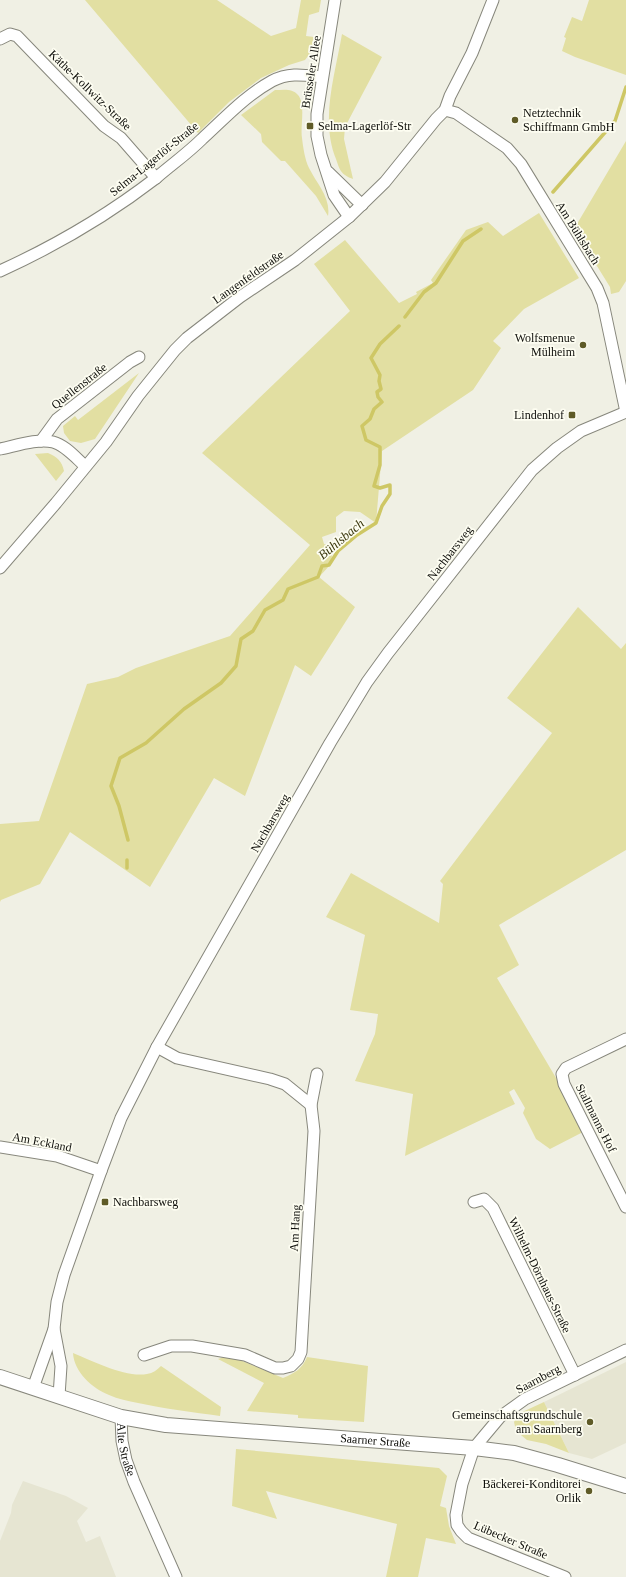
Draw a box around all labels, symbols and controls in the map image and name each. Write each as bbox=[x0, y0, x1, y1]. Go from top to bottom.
street label: Brüsseler Allee bbox=[298, 35, 324, 109]
street label: Käthe-Kollwitz-Straße bbox=[46, 47, 134, 133]
place label: Netztechnik Schiffmann GmbH bbox=[523, 106, 615, 134]
marker: Netztechnik Schiffmann GmbH bbox=[510, 115, 520, 125]
street label: Selma-Lagerlöf-Straße bbox=[107, 119, 201, 199]
place label: Selma-Lagerlöf-Str bbox=[318, 119, 411, 133]
marker: Selma-Lagerlöf-Str bbox=[305, 121, 315, 131]
street label: Am Bühlsbach bbox=[553, 199, 603, 267]
street label: Langenfeldstraße bbox=[210, 247, 286, 307]
place label: Wolfsmenue Mülheim bbox=[515, 331, 576, 359]
marker: Wolfsmenue Mülheim bbox=[578, 340, 588, 350]
street label: Quellenstraße bbox=[48, 360, 110, 412]
place label: Lindenhof bbox=[514, 408, 564, 422]
marker: Lindenhof bbox=[567, 410, 577, 420]
water label: Bühlsbach bbox=[315, 516, 367, 562]
street label: Nachbarsweg bbox=[424, 523, 476, 583]
street label: Nachbarsweg bbox=[248, 791, 292, 855]
street label: Stallmanns Hof bbox=[573, 1081, 619, 1155]
street label: Am Eckland bbox=[11, 1129, 73, 1155]
place label: Nachbarsweg bbox=[113, 1195, 178, 1209]
marker: Nachbarsweg bbox=[100, 1197, 110, 1207]
street label: Am Hang bbox=[287, 1204, 303, 1252]
street label: Wilhelm-Dörnhaus-Straße bbox=[506, 1215, 574, 1335]
street label: Saarnberg bbox=[513, 1361, 563, 1397]
place label: Gemeinschaftsgrundschule am Saarnberg bbox=[452, 1408, 582, 1436]
marker: Gemeinschaftsgrundschule am Saarnberg bbox=[585, 1417, 595, 1427]
street label: Alte Straße bbox=[114, 1423, 138, 1478]
street label: Saarner Straße bbox=[340, 1431, 411, 1450]
place label: Bäckerei-Konditorei Orlik bbox=[482, 1477, 582, 1505]
marker: Bäckerei-Konditorei Orlik bbox=[584, 1486, 594, 1496]
street label: Lübecker Straße bbox=[472, 1518, 550, 1562]

